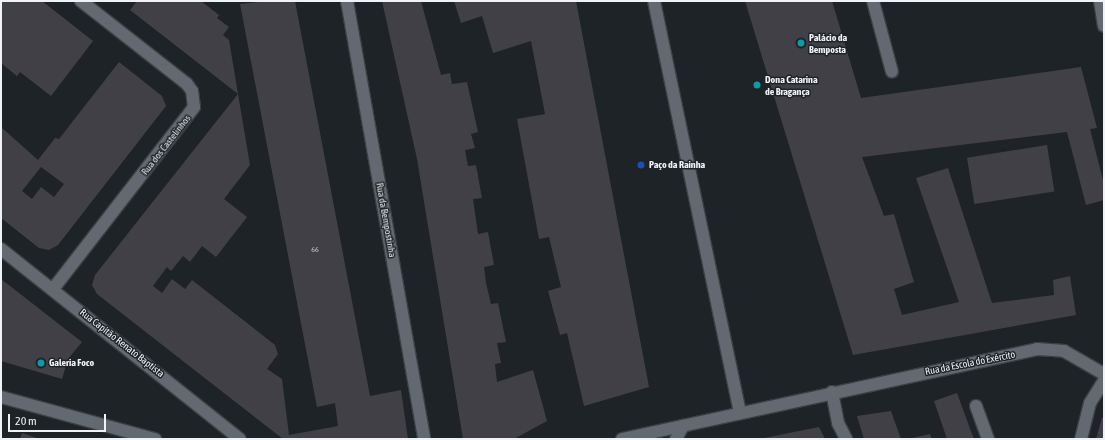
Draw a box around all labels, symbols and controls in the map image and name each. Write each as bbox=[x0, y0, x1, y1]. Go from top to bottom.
place label: Palácio da Bemposta bbox=[809, 31, 847, 54]
marker: Palácio da Bemposta bbox=[796, 38, 806, 48]
place label: Dona Catarina de Bragança bbox=[765, 73, 818, 96]
marker: Dona Catarina de Bragança bbox=[752, 80, 762, 90]
street label: Rua dos Castelinhos bbox=[139, 113, 193, 177]
place label: Paço da Rainha bbox=[649, 159, 705, 171]
marker: Paço da Rainha bbox=[636, 160, 646, 170]
street label: Rua da Bempostinha bbox=[374, 182, 398, 258]
house number: 66 bbox=[311, 245, 319, 255]
street label: Rua Capitão Renato Baptista bbox=[77, 306, 167, 380]
street label: Rua da Escola do Exército bbox=[924, 348, 1016, 378]
place label: Galeria Foco bbox=[49, 357, 94, 369]
marker: Galeria Foco bbox=[36, 358, 46, 368]
scale bar bbox=[10, 406, 108, 432]
text: 20 m bbox=[15, 414, 37, 428]

